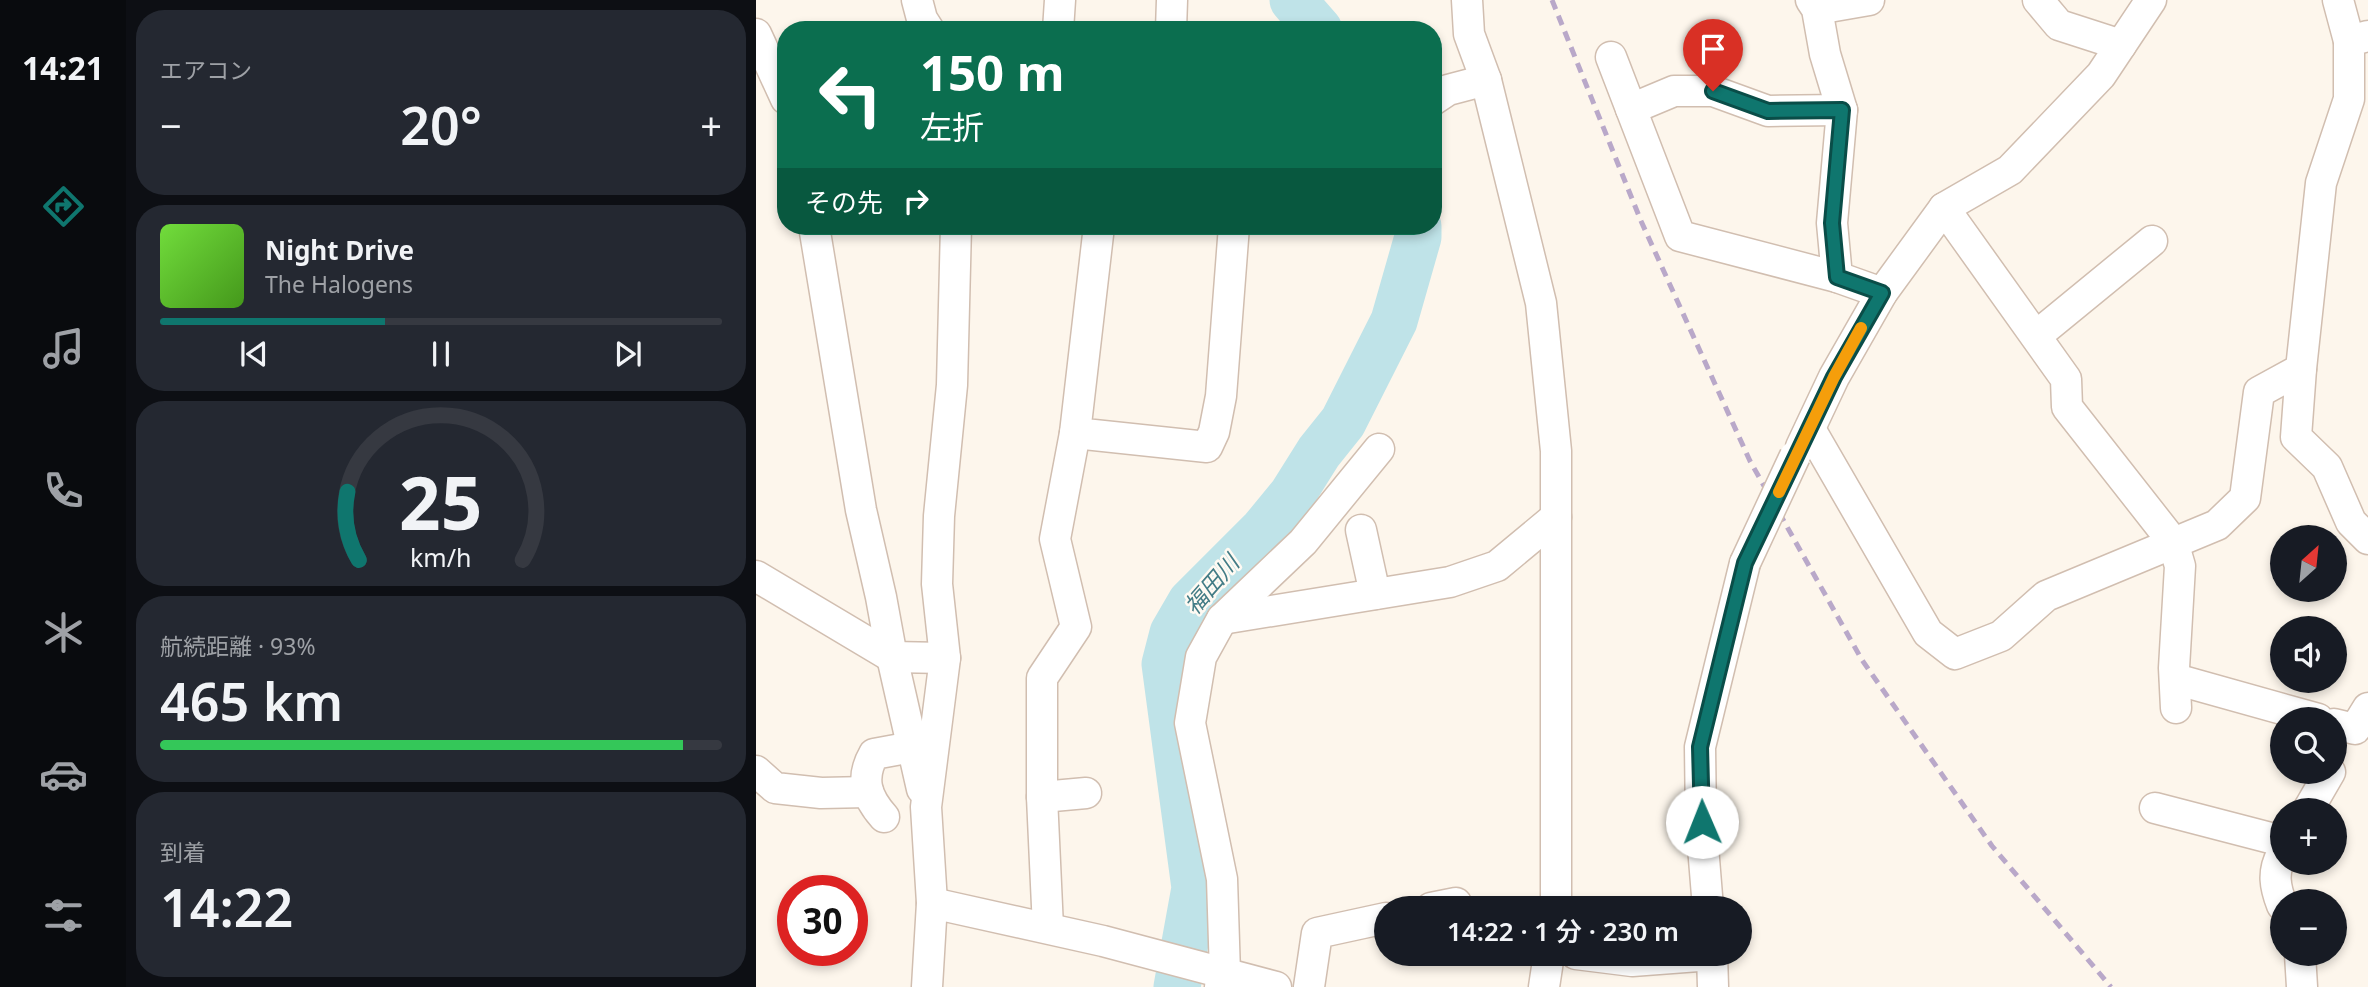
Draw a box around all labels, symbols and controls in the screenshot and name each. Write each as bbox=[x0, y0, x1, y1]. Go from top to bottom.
pin bbox=[1683, 19, 1743, 91]
icon: arrive bbox=[1694, 30, 1732, 68]
text: 150 m bbox=[920, 39, 1065, 105]
text: 14:21 bbox=[22, 46, 104, 89]
icon: left bbox=[805, 49, 896, 140]
text: エアコン bbox=[160, 54, 252, 86]
text: 20° bbox=[400, 89, 482, 160]
text: − bbox=[160, 99, 182, 151]
text: + bbox=[700, 99, 722, 151]
text: 左折 bbox=[920, 105, 984, 148]
icon: directions bbox=[39, 182, 88, 231]
icon: right bbox=[897, 182, 935, 220]
text: その先 bbox=[805, 184, 883, 220]
text: Night Drive bbox=[265, 232, 414, 268]
text: The Halogens bbox=[265, 268, 413, 300]
icon: music bbox=[39, 324, 88, 373]
icon: previous bbox=[235, 335, 273, 373]
icon: pause bbox=[422, 335, 460, 373]
icon: next bbox=[609, 335, 647, 373]
text: 25 bbox=[399, 452, 483, 551]
icon: phone bbox=[39, 466, 88, 515]
north arrow bbox=[2270, 525, 2347, 602]
map controls bbox=[2270, 525, 2347, 966]
text: km/h bbox=[410, 539, 472, 573]
water label: 福田川 bbox=[1176, 545, 1248, 621]
icon: climate bbox=[39, 608, 88, 657]
button: sound bbox=[2270, 616, 2347, 693]
text: 航続距離 · 93% bbox=[160, 630, 316, 662]
text: 465 km bbox=[160, 665, 343, 736]
button: search bbox=[2270, 707, 2347, 784]
icon: car bbox=[39, 750, 88, 799]
position arrow bbox=[1665, 785, 1739, 859]
button: + bbox=[2270, 798, 2347, 875]
text: 到着 bbox=[160, 836, 206, 868]
text: 14:22 bbox=[160, 871, 293, 942]
speed limit sign: 30 bbox=[777, 875, 868, 966]
button: − bbox=[2270, 889, 2347, 966]
icon: filters bbox=[39, 891, 88, 940]
text: 14:22 · 1 分 · 230 m bbox=[1447, 913, 1679, 949]

